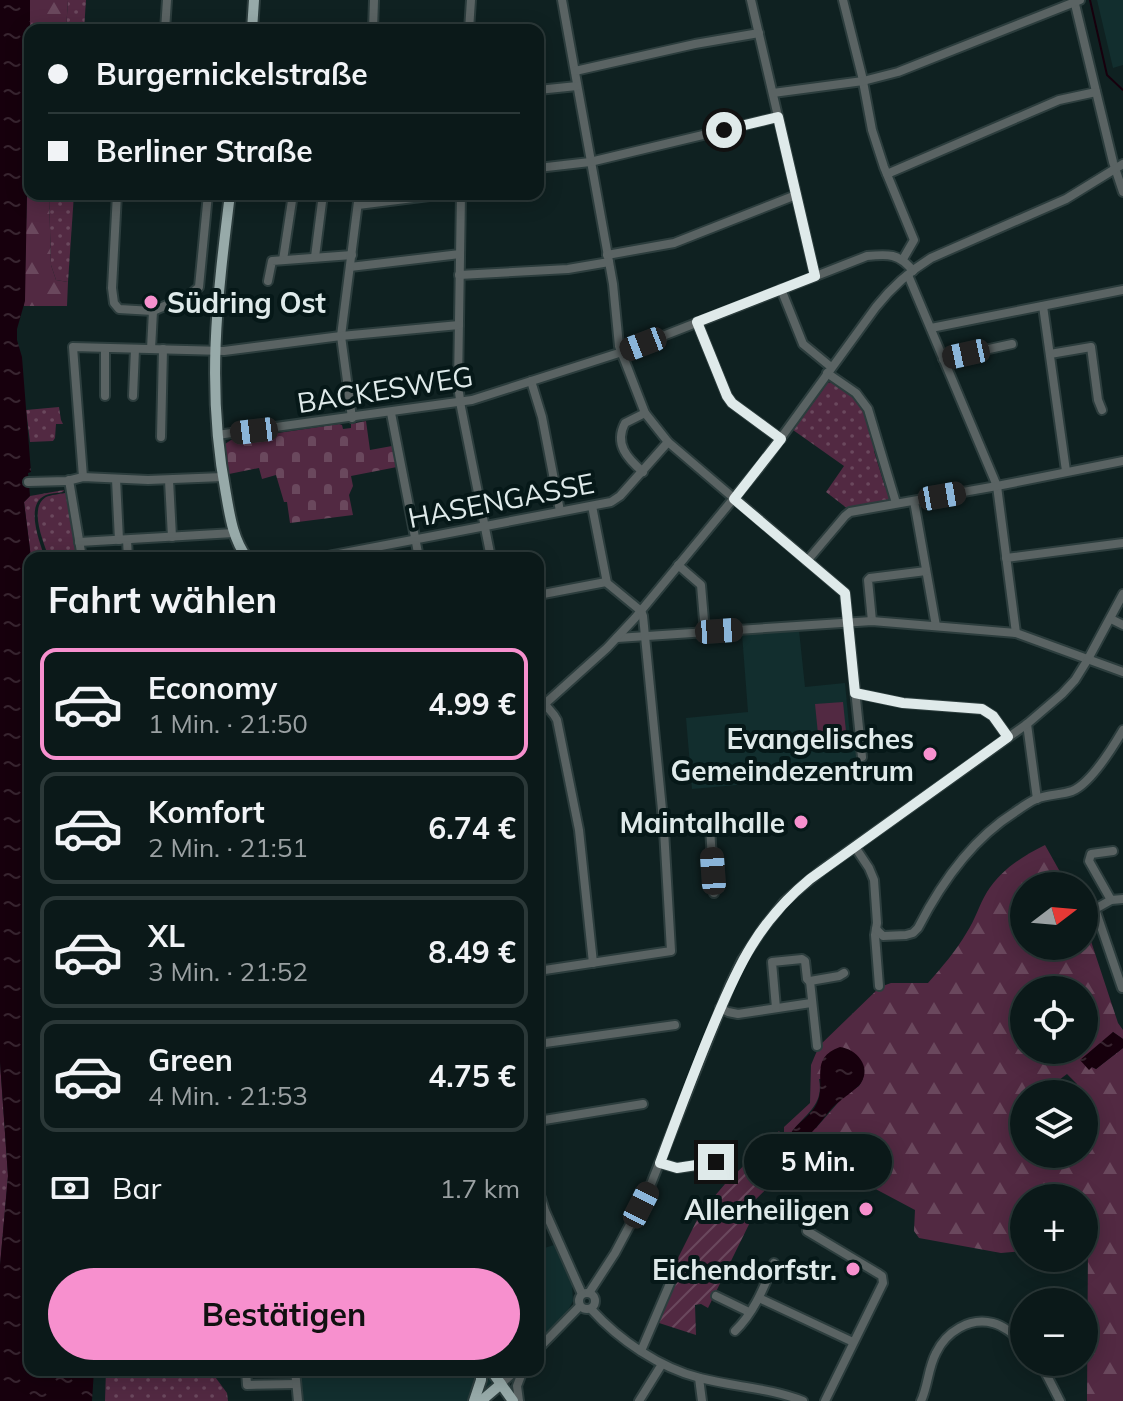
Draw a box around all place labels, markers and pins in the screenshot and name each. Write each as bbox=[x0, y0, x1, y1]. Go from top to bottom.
place label: Südring Ost bbox=[167, 285, 326, 320]
marker: Südring Ost bbox=[142, 293, 160, 311]
place label: Evangelisches Gemeindezentrum bbox=[671, 721, 914, 788]
marker: Evangelisches Gemeindezentrum bbox=[921, 745, 939, 763]
place label: Maintalhalle bbox=[620, 805, 785, 840]
marker: Maintalhalle bbox=[792, 813, 810, 831]
place label: Allerheiligen bbox=[684, 1192, 850, 1227]
marker: Allerheiligen bbox=[857, 1200, 875, 1218]
place label: Eichendorfstr. bbox=[652, 1252, 837, 1287]
marker: Eichendorfstr. bbox=[844, 1260, 862, 1278]

